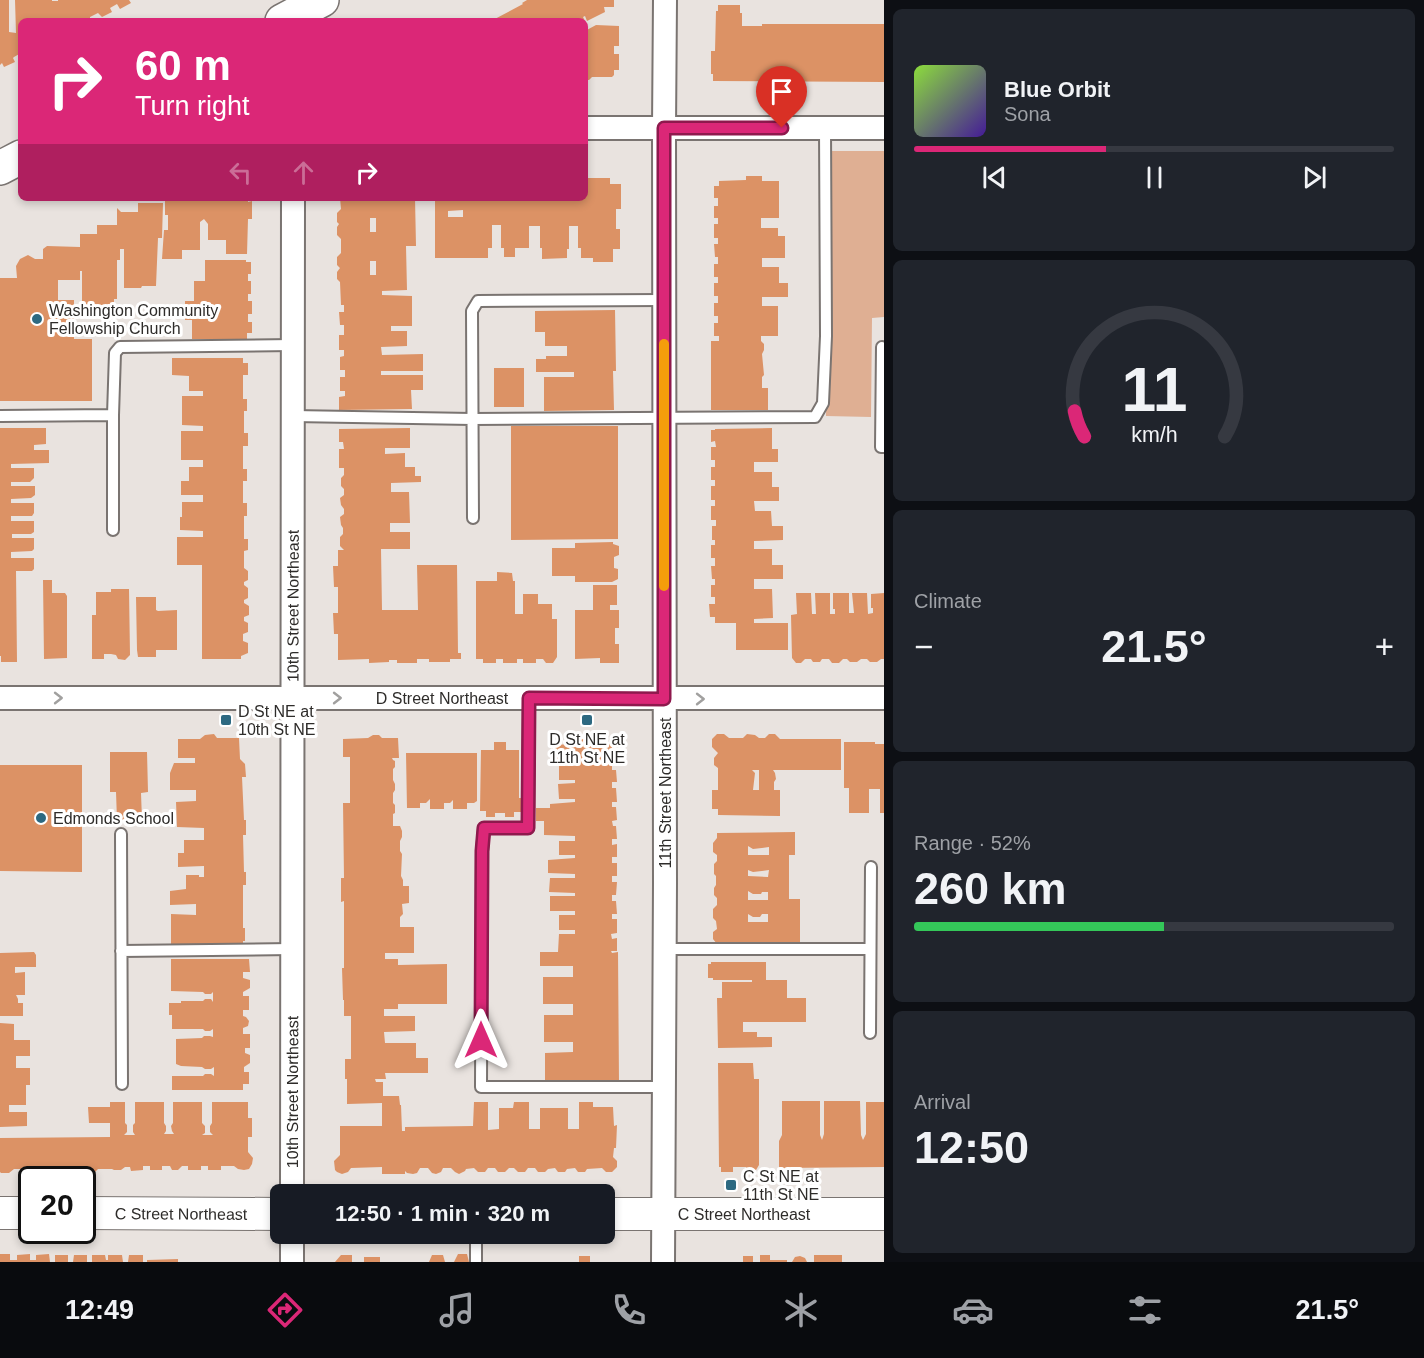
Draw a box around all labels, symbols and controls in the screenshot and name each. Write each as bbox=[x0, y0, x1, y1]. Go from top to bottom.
icon: right bbox=[36, 42, 114, 120]
text: 60 m bbox=[135, 42, 231, 89]
pin bbox=[756, 66, 807, 128]
icon: arrive bbox=[765, 75, 798, 108]
text: Blue Orbit bbox=[1004, 77, 1110, 102]
text: Turn right bbox=[135, 91, 250, 121]
text: Sona bbox=[1004, 103, 1051, 125]
icon: left bbox=[224, 156, 257, 189]
icon: ahead bbox=[287, 156, 320, 189]
icon: right bbox=[350, 156, 383, 189]
icon: previous bbox=[978, 161, 1011, 194]
icon: pause bbox=[1138, 161, 1171, 194]
icon: next bbox=[1298, 161, 1331, 194]
place label: Washington Community Fellowship Church bbox=[49, 302, 218, 337]
marker: Washington Community Fellowship Church bbox=[30, 312, 44, 326]
text: 11 bbox=[1121, 356, 1187, 425]
text: km/h bbox=[1131, 424, 1177, 448]
street label: 10th Street Northeast bbox=[285, 529, 302, 682]
text: Climate bbox=[914, 590, 982, 612]
text: 21.5° bbox=[1101, 621, 1207, 672]
text: − bbox=[914, 628, 933, 665]
text: + bbox=[1375, 628, 1394, 665]
street label: D Street Northeast bbox=[376, 690, 509, 707]
one-way arrow bbox=[54, 692, 63, 704]
one-way arrow bbox=[333, 692, 342, 704]
one-way arrow bbox=[696, 693, 705, 705]
place label: D St NE at 10th St NE bbox=[238, 703, 315, 738]
marker: D St NE at 10th St NE bbox=[219, 713, 233, 727]
marker: D St NE at 11th St NE bbox=[580, 713, 594, 727]
street label: 11th Street Northeast bbox=[657, 717, 674, 868]
place label: D St NE at 11th St NE bbox=[549, 731, 625, 766]
place label: Edmonds School bbox=[53, 810, 174, 827]
marker: Edmonds School bbox=[34, 811, 48, 825]
text: Range · 52% bbox=[914, 832, 1031, 854]
text: 260 km bbox=[914, 863, 1067, 914]
position arrow bbox=[449, 1008, 513, 1072]
street label: 10th Street Northeast bbox=[284, 1015, 301, 1168]
text: Arrival bbox=[914, 1091, 971, 1113]
text: 12:50 bbox=[914, 1122, 1029, 1173]
speed limit sign: 20 bbox=[18, 1166, 96, 1244]
place label: C St NE at 11th St NE bbox=[743, 1168, 819, 1203]
marker: C St NE at 11th St NE bbox=[724, 1178, 738, 1192]
text: 12:50 · 1 min · 320 m bbox=[335, 1201, 550, 1226]
street label: C Street Northeast bbox=[115, 1205, 248, 1223]
street label: C Street Northeast bbox=[678, 1206, 811, 1223]
icon: directions bbox=[264, 1289, 306, 1331]
icon: music bbox=[436, 1289, 478, 1331]
icon: phone bbox=[608, 1289, 650, 1331]
icon: climate bbox=[780, 1289, 822, 1331]
icon: car bbox=[952, 1289, 994, 1331]
icon: filters bbox=[1124, 1289, 1166, 1331]
text: 12:49 bbox=[65, 1295, 134, 1325]
text: 21.5° bbox=[1296, 1295, 1359, 1325]

